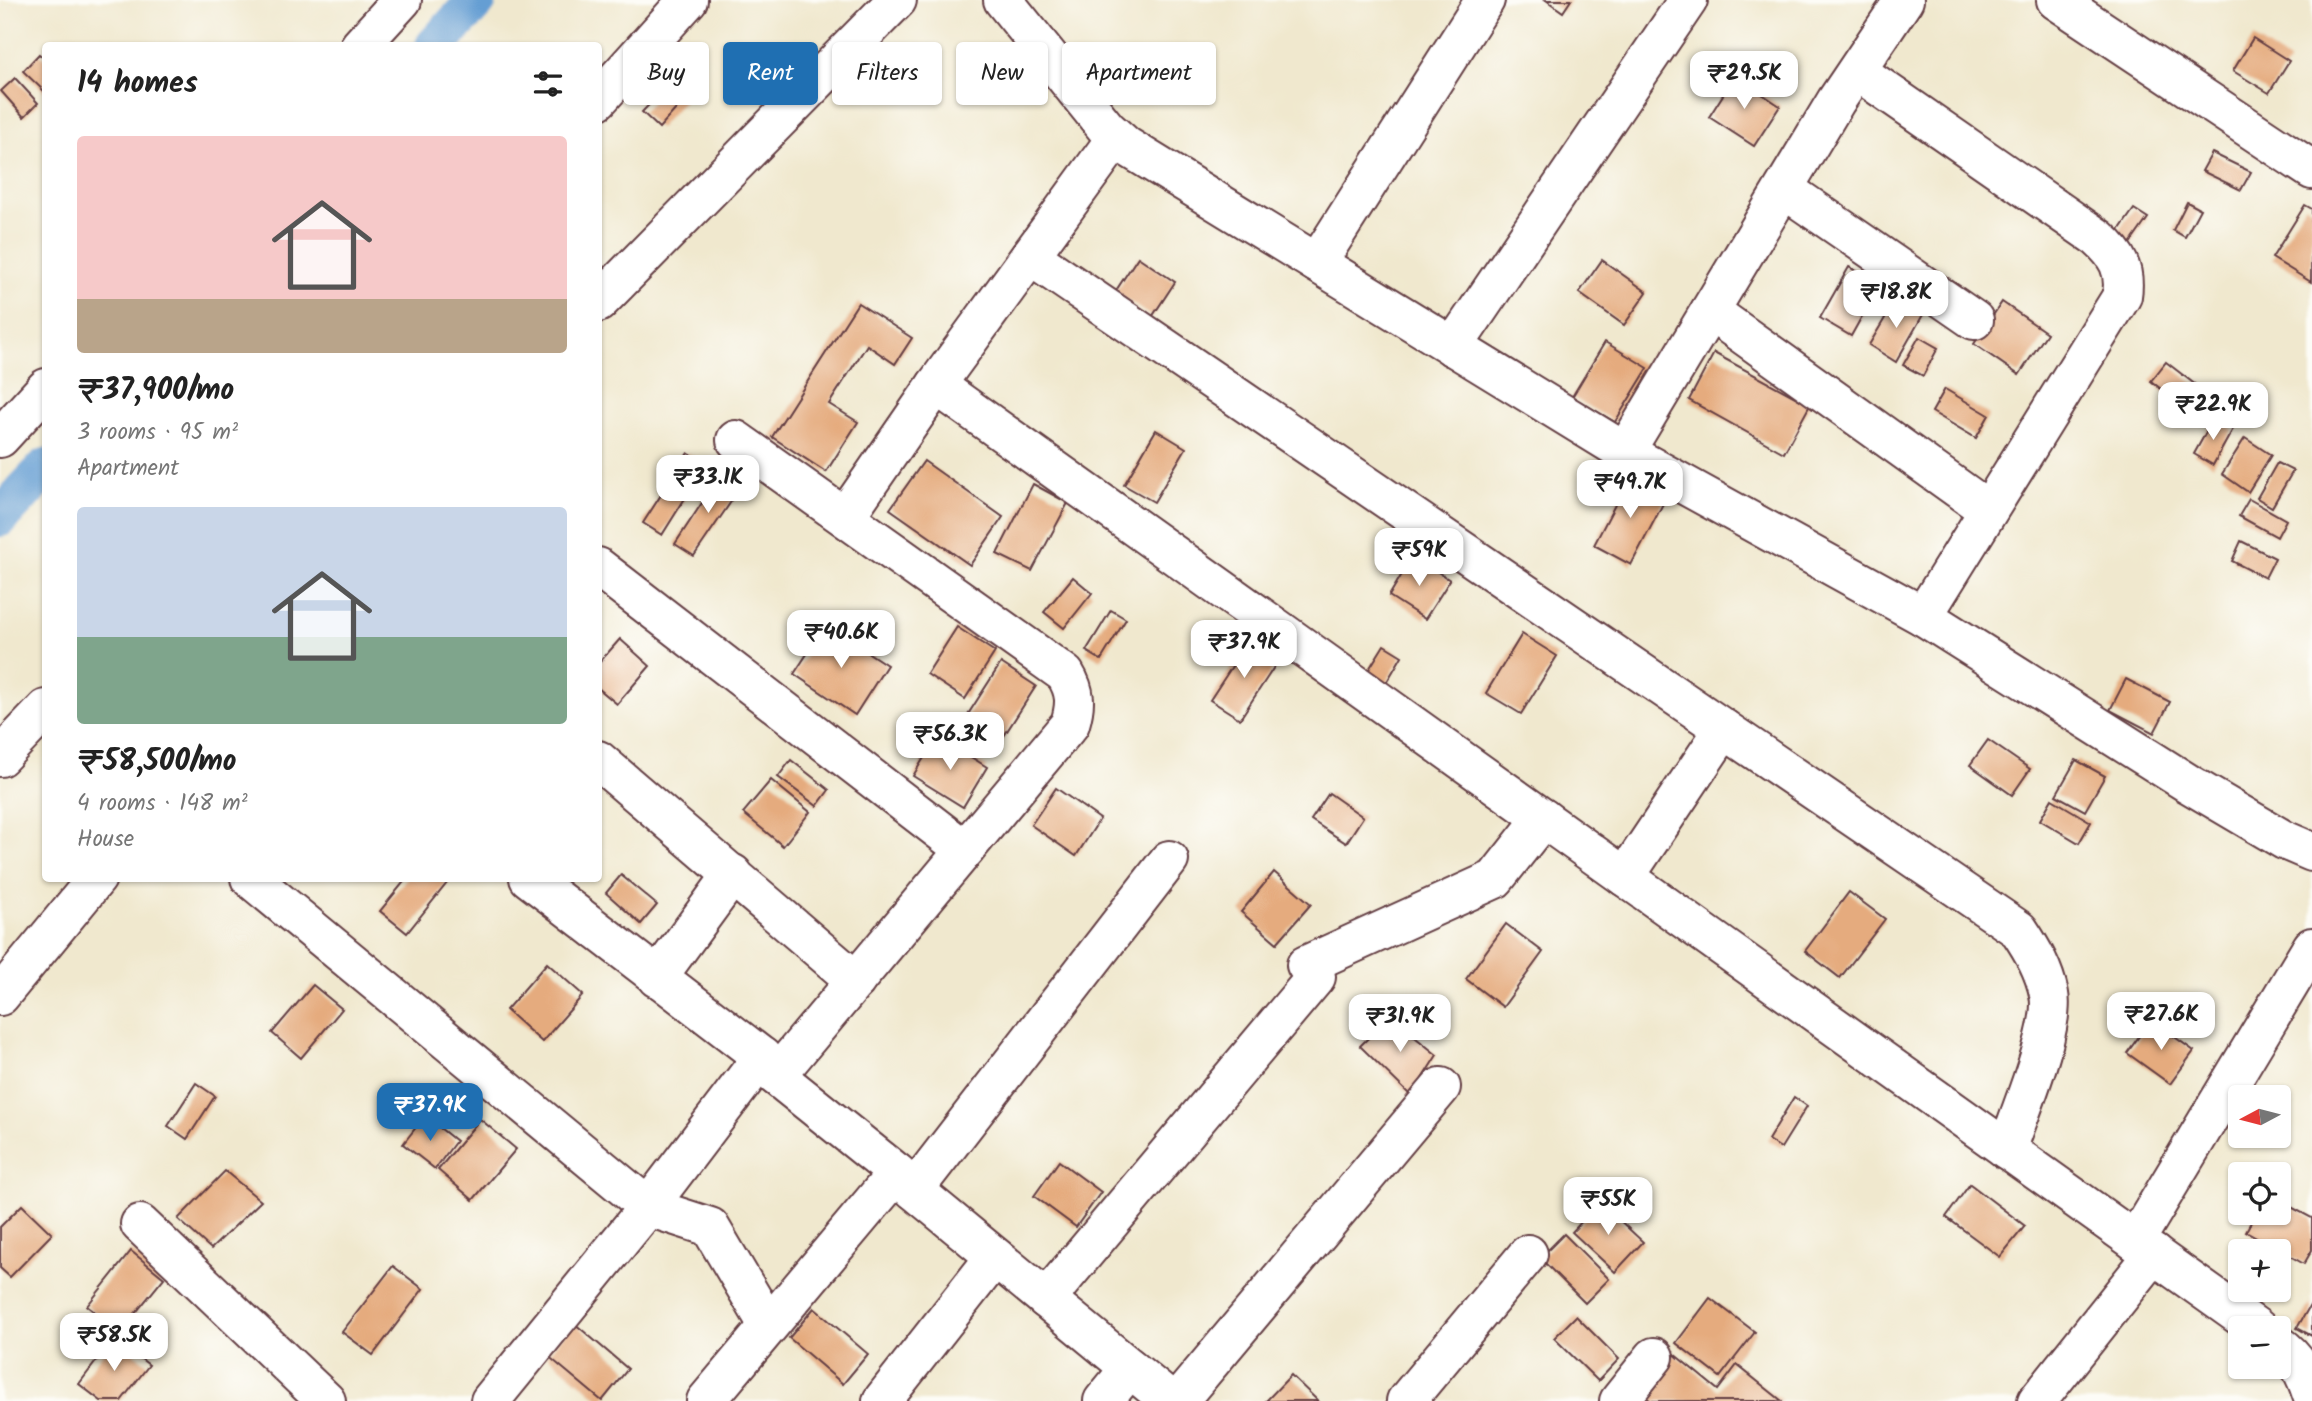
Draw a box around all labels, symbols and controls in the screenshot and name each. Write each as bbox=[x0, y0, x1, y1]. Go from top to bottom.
chip: Buy bbox=[623, 42, 709, 105]
chip: Rent bbox=[723, 42, 818, 105]
chip: Filters bbox=[832, 42, 942, 105]
chip: New bbox=[956, 42, 1048, 105]
chip: Apartment bbox=[1062, 42, 1216, 105]
pin: ₹29.5K bbox=[1687, 52, 1801, 111]
text: ₹29.5K bbox=[1706, 56, 1782, 92]
text: 14 homes bbox=[77, 60, 198, 108]
icon: filters bbox=[529, 65, 567, 103]
icon: home bbox=[259, 182, 385, 308]
pin: ₹18.8K bbox=[1839, 270, 1953, 330]
text: ₹18.8K bbox=[1859, 275, 1933, 311]
text: ₹37,900/mo bbox=[77, 367, 234, 415]
pin: ₹22.9K bbox=[2156, 382, 2270, 442]
text: ₹22.9K bbox=[2174, 387, 2252, 423]
text: 3 rooms · 95 m² bbox=[77, 415, 238, 451]
text: Apartment bbox=[77, 451, 179, 487]
pin: ₹33.1K bbox=[651, 456, 765, 515]
text: ₹33.1K bbox=[672, 460, 744, 496]
pin: ₹49.7K bbox=[1573, 461, 1687, 520]
text: ₹49.7K bbox=[1593, 465, 1667, 501]
pin: ₹59K bbox=[1378, 528, 1460, 588]
text: ₹59K bbox=[1390, 533, 1448, 569]
icon: home bbox=[259, 553, 385, 679]
pin: ₹40.6K bbox=[784, 610, 898, 670]
text: ₹40.6K bbox=[803, 615, 879, 651]
pin: ₹37.9K bbox=[1187, 620, 1301, 680]
text: ₹37.9K bbox=[1207, 625, 1281, 661]
pin: ₹56.3K bbox=[893, 712, 1007, 772]
text: ₹56.3K bbox=[912, 717, 988, 753]
text: ₹58,500/mo bbox=[77, 738, 237, 786]
text: 4 rooms · 148 m² bbox=[77, 786, 248, 822]
text: House bbox=[77, 822, 134, 858]
pin: ₹27.6K bbox=[2104, 992, 2218, 1052]
pin: ₹31.9K bbox=[1343, 995, 1457, 1054]
text: ₹27.6K bbox=[2123, 997, 2199, 1033]
text: ₹31.9K bbox=[1365, 999, 1435, 1035]
pin: ₹37.9K bbox=[373, 1084, 487, 1143]
north arrow bbox=[2228, 1085, 2291, 1148]
map controls bbox=[2228, 1085, 2291, 1379]
text: ₹37.9K bbox=[393, 1088, 467, 1124]
button: locate bbox=[2228, 1162, 2291, 1225]
pin: ₹55K bbox=[1567, 1178, 1649, 1237]
text: ₹55K bbox=[1579, 1182, 1637, 1218]
button: + bbox=[2228, 1239, 2291, 1302]
pin: ₹58.5K bbox=[57, 1314, 171, 1373]
button: − bbox=[2228, 1316, 2291, 1379]
text: ₹58.5K bbox=[76, 1318, 152, 1354]

